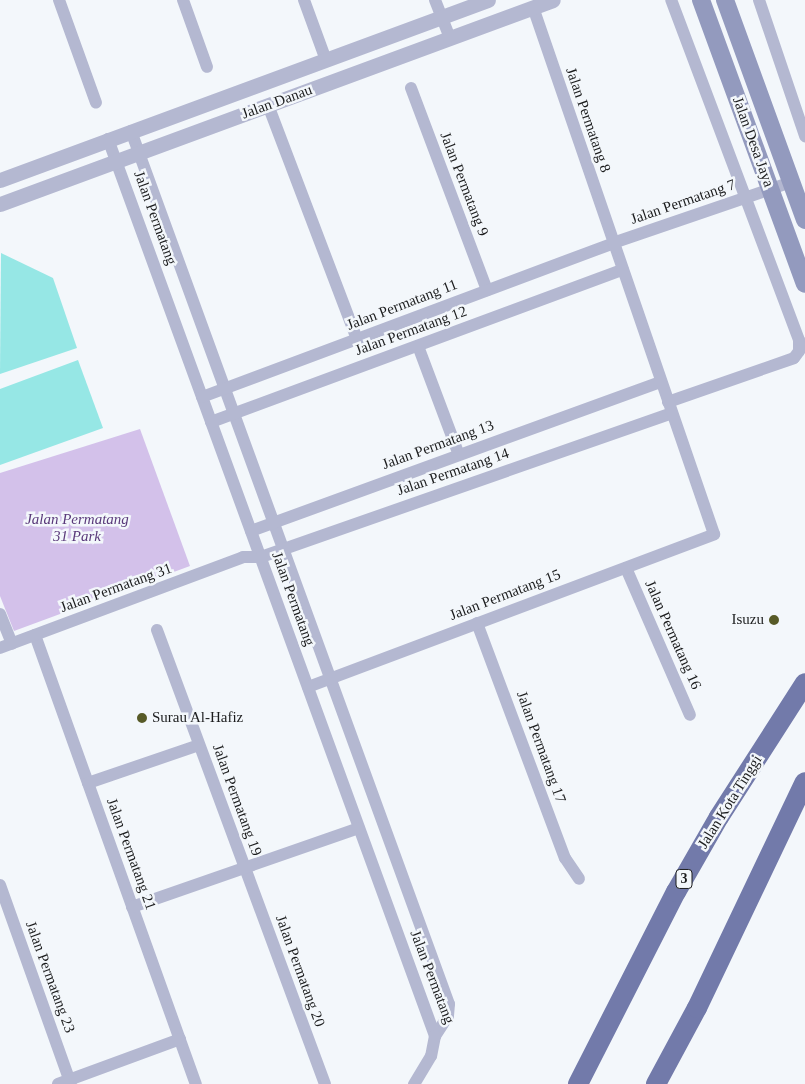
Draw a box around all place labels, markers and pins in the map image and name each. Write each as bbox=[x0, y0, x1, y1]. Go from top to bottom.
place label: Isuzu bbox=[732, 611, 764, 629]
marker: Isuzu bbox=[768, 614, 780, 626]
place label: Surau Al-Hafiz bbox=[152, 709, 244, 727]
marker: Surau Al-Hafiz bbox=[136, 712, 148, 724]

